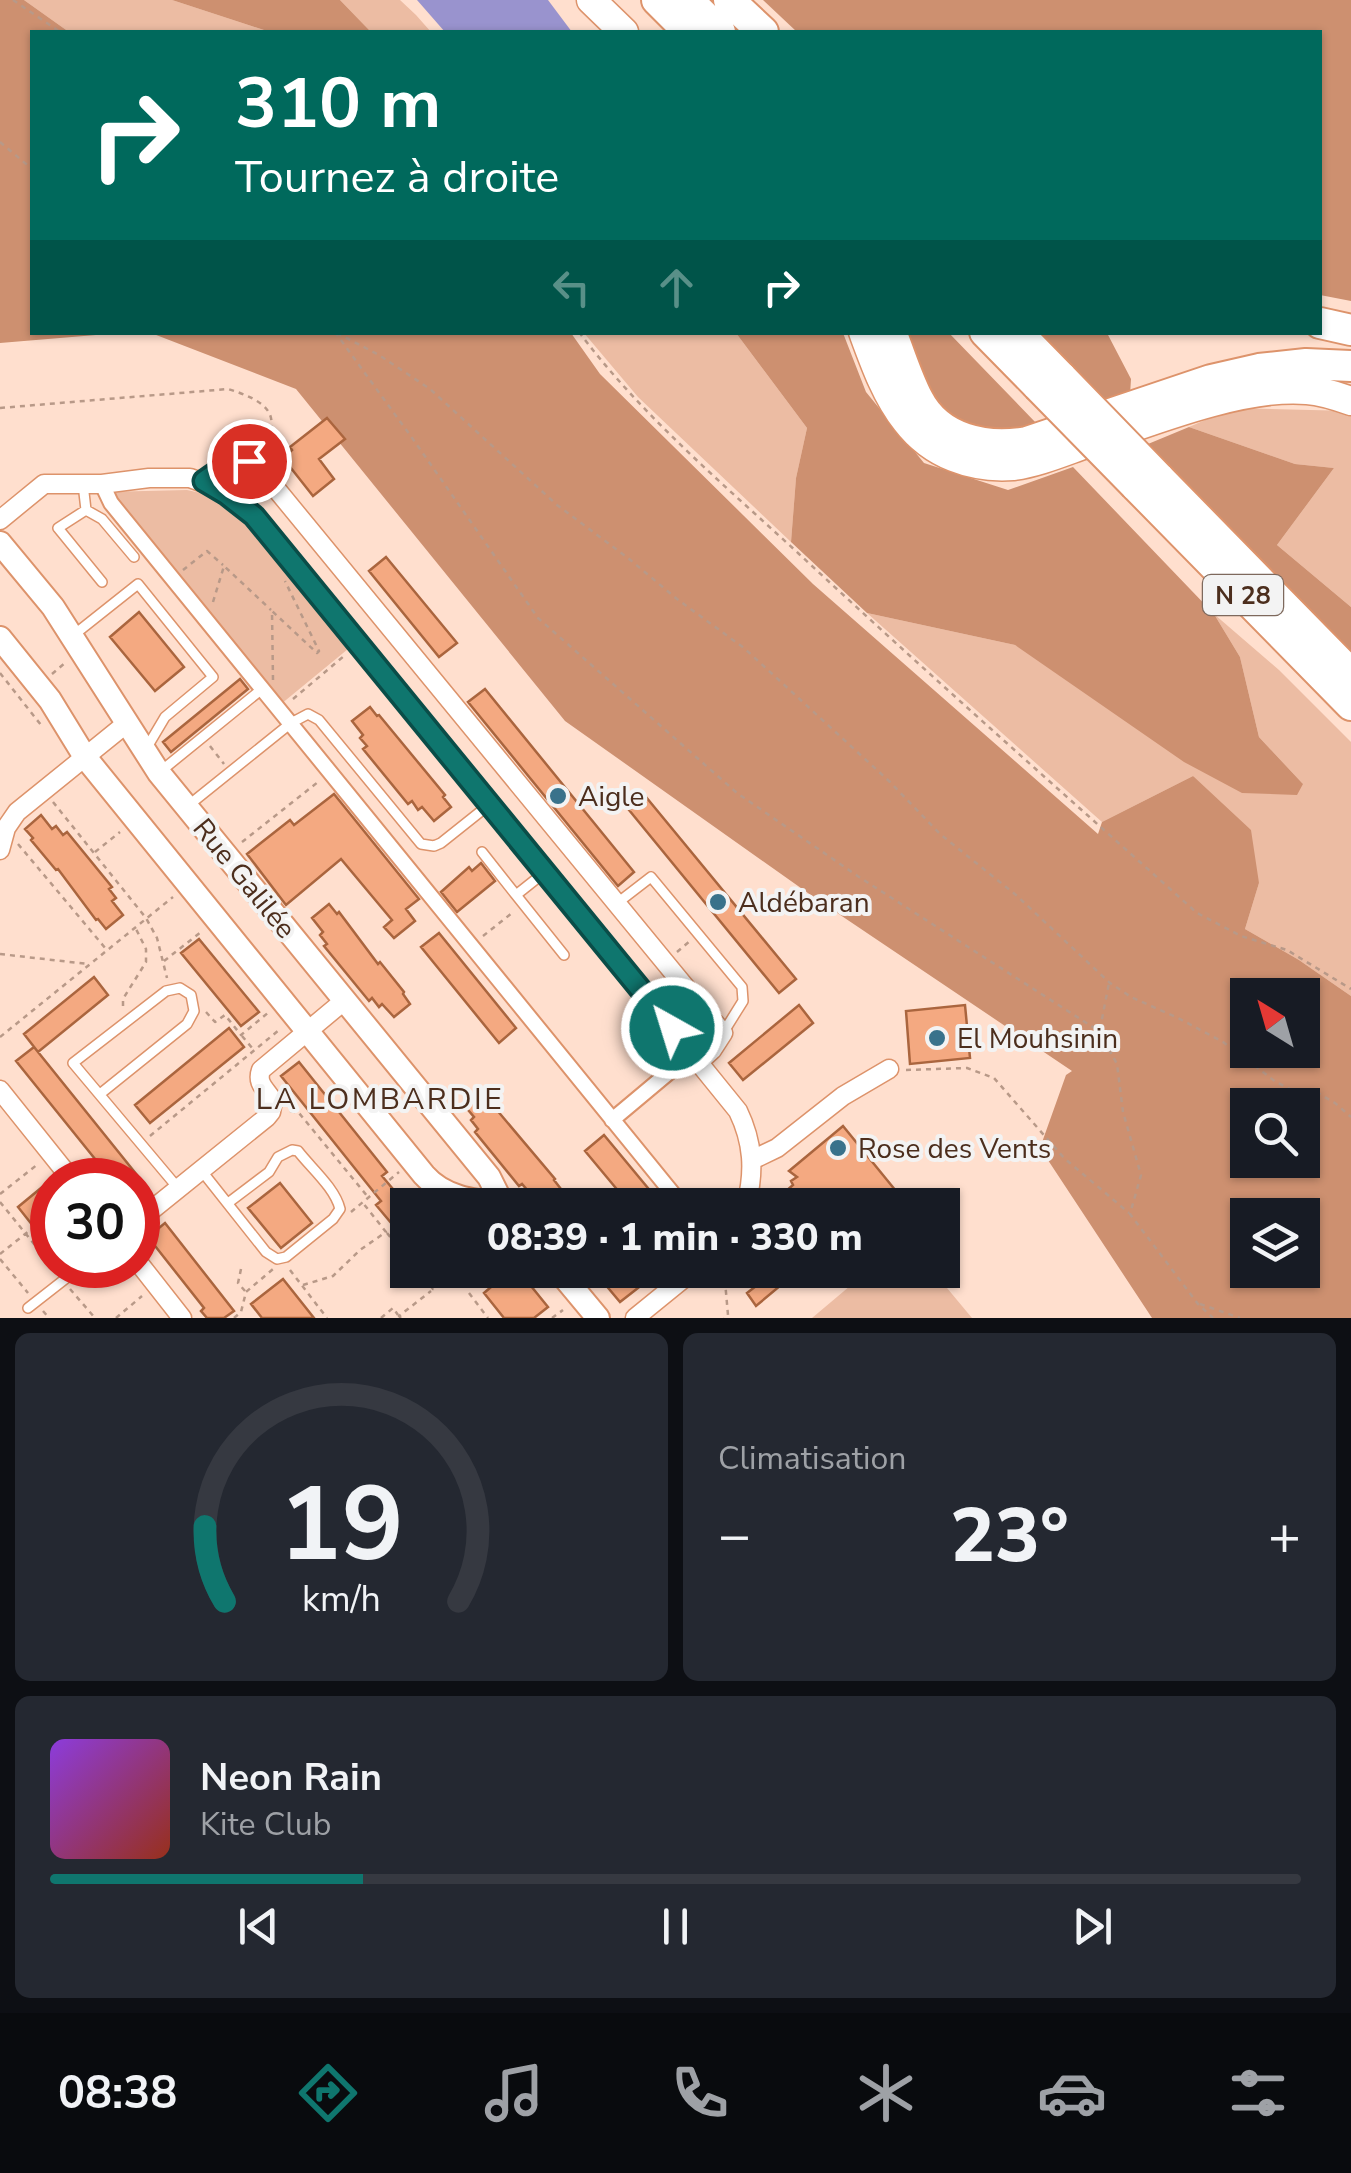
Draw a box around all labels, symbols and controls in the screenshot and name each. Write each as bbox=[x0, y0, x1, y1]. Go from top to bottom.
text: 310 m bbox=[235, 56, 441, 152]
icon: right bbox=[70, 70, 200, 200]
text: Tournez à droite bbox=[235, 147, 559, 208]
icon: left bbox=[544, 260, 599, 315]
icon: ahead bbox=[649, 260, 704, 315]
icon: right bbox=[754, 260, 809, 315]
pin bbox=[207, 419, 292, 504]
icon: arrive bbox=[222, 434, 277, 489]
road number: N 28 bbox=[1203, 575, 1283, 615]
place label: Aigle bbox=[578, 778, 644, 816]
marker: Aigle bbox=[547, 785, 569, 807]
street label: Rue Galilée bbox=[184, 811, 304, 947]
place label: Aldébaran bbox=[738, 884, 870, 922]
marker: Aldébaran bbox=[707, 891, 729, 913]
position arrow bbox=[620, 976, 724, 1080]
north arrow bbox=[1230, 978, 1320, 1068]
map controls bbox=[1230, 978, 1320, 1288]
place label: El Mouhsinin bbox=[957, 1020, 1118, 1058]
marker: El Mouhsinin bbox=[926, 1027, 948, 1049]
district label: LA LOMBARDIE bbox=[256, 1079, 504, 1120]
button: search bbox=[1230, 1088, 1320, 1178]
place label: Rose des Vents bbox=[858, 1130, 1051, 1168]
marker: Rose des Vents bbox=[827, 1137, 849, 1159]
speed limit sign: 30 bbox=[30, 1158, 160, 1288]
button: layers bbox=[1230, 1198, 1320, 1288]
text: 08:39 · 1 min · 330 m bbox=[487, 1212, 863, 1263]
text: Climatisation bbox=[718, 1437, 906, 1480]
text: 19 bbox=[279, 1454, 404, 1596]
text: 23° bbox=[950, 1485, 1069, 1587]
text: − bbox=[718, 1498, 751, 1573]
text: + bbox=[1268, 1498, 1301, 1573]
text: km/h bbox=[302, 1575, 381, 1624]
text: Neon Rain bbox=[200, 1752, 382, 1803]
text: Kite Club bbox=[200, 1803, 331, 1846]
icon: previous bbox=[231, 1899, 286, 1954]
icon: pause bbox=[648, 1899, 703, 1954]
icon: next bbox=[1065, 1899, 1120, 1954]
icon: directions bbox=[293, 2058, 363, 2128]
icon: music bbox=[479, 2058, 549, 2128]
icon: phone bbox=[665, 2058, 735, 2128]
icon: climate bbox=[851, 2058, 921, 2128]
icon: car bbox=[1037, 2058, 1107, 2128]
icon: filters bbox=[1223, 2058, 1293, 2128]
text: 08:38 bbox=[58, 2063, 177, 2124]

